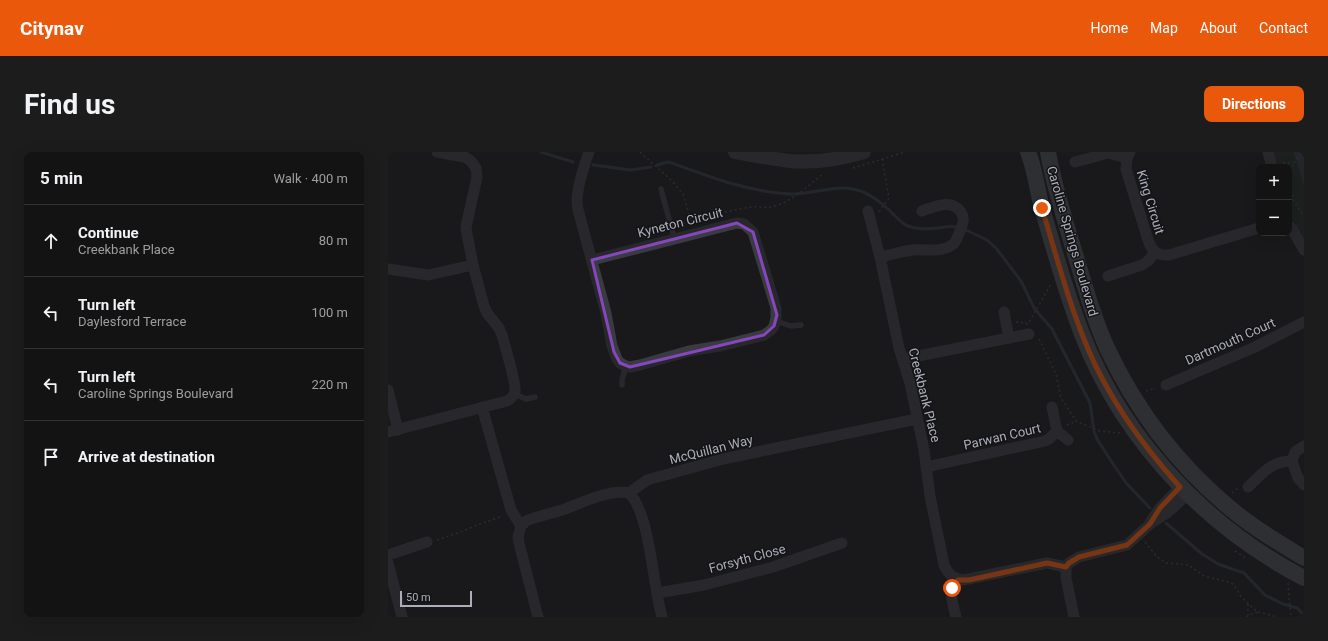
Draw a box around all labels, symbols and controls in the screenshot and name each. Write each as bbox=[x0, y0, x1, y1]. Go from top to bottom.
text: Citynav bbox=[20, 17, 84, 40]
text: Home bbox=[1090, 20, 1128, 36]
text: Map bbox=[1150, 20, 1178, 36]
text: About bbox=[1200, 20, 1237, 36]
text: Contact bbox=[1259, 20, 1308, 36]
button: Directions bbox=[1204, 86, 1304, 122]
text: Find us bbox=[24, 88, 115, 121]
street label: Caroline Springs Boulevard bbox=[1044, 164, 1101, 318]
map controls bbox=[1256, 164, 1292, 236]
button: + bbox=[1256, 164, 1292, 200]
text: 5 min bbox=[40, 168, 83, 188]
street label: King Circuit bbox=[1134, 168, 1167, 236]
text: Walk · 400 m bbox=[273, 171, 348, 186]
route end bbox=[1033, 199, 1051, 217]
button: − bbox=[1256, 200, 1292, 236]
street label: Kyneton Circuit bbox=[636, 205, 724, 240]
text: Continue bbox=[78, 224, 139, 242]
icon: ahead bbox=[40, 230, 62, 252]
text: 80 m bbox=[319, 233, 348, 248]
text: Creekbank Place bbox=[78, 242, 175, 257]
text: Turn left bbox=[78, 296, 135, 314]
icon: left bbox=[40, 302, 62, 324]
text: 100 m bbox=[311, 305, 348, 320]
text: Daylesford Terrace bbox=[78, 314, 186, 329]
street label: Dartmouth Court bbox=[1183, 315, 1278, 368]
street label: Creekbank Place bbox=[906, 346, 944, 444]
text: Turn left bbox=[78, 368, 135, 386]
icon: left bbox=[40, 374, 62, 396]
text: 220 m bbox=[311, 377, 348, 392]
text: Caroline Springs Boulevard bbox=[78, 386, 233, 401]
street label: Parwan Court bbox=[962, 420, 1042, 453]
street label: McQuillan Way bbox=[668, 432, 755, 467]
icon: arrive bbox=[40, 446, 62, 468]
text: Arrive at destination bbox=[78, 448, 215, 466]
street label: Forsyth Close bbox=[707, 541, 787, 576]
route start bbox=[943, 579, 961, 597]
scale bar bbox=[400, 589, 472, 608]
text: 50 m bbox=[406, 591, 431, 604]

